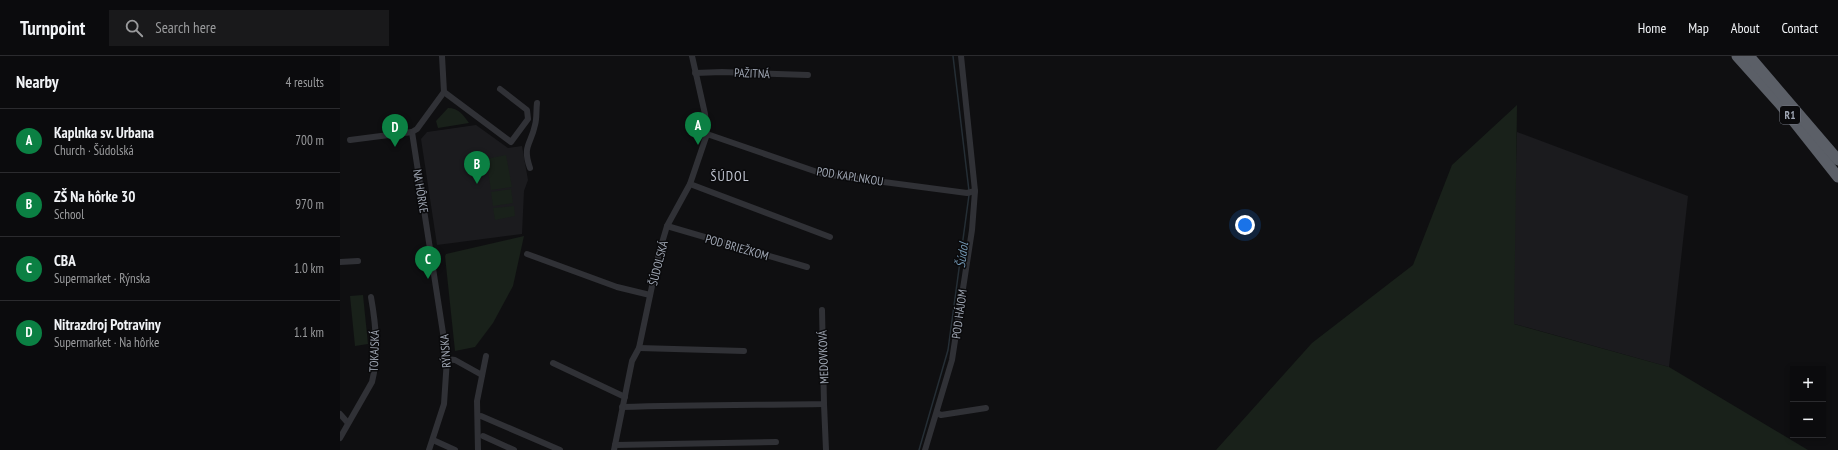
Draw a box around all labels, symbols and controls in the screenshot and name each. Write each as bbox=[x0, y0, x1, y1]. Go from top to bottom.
search box bbox=[109, 10, 389, 46]
text: Turnpoint bbox=[20, 16, 85, 40]
icon: search bbox=[123, 17, 145, 39]
text: Search here bbox=[155, 18, 216, 37]
text: Home bbox=[1638, 19, 1666, 37]
text: Map bbox=[1688, 19, 1709, 37]
text: About bbox=[1731, 19, 1760, 37]
text: Contact bbox=[1782, 19, 1818, 37]
street label: PAŽITNÁ bbox=[734, 65, 771, 81]
text: Nearby bbox=[16, 71, 59, 93]
text: 4 results bbox=[285, 74, 324, 91]
road number: R1 bbox=[1780, 106, 1800, 124]
pin: A bbox=[685, 112, 711, 145]
pin: D bbox=[382, 114, 408, 147]
text: Kaplnka sv. Urbana bbox=[54, 123, 154, 142]
text: A bbox=[26, 132, 32, 149]
text: 700 m bbox=[295, 132, 324, 149]
text: Church · Šúdolská bbox=[54, 142, 134, 159]
pin: B bbox=[464, 151, 490, 184]
street label: POD KAPLNKOU bbox=[816, 163, 884, 189]
district label: ŠÚDOL bbox=[710, 167, 750, 185]
street label: NA HÔRKE bbox=[410, 168, 432, 214]
text: ZŠ Na hôrke 30 bbox=[54, 187, 135, 206]
text: B bbox=[26, 196, 32, 213]
text: 970 m bbox=[295, 196, 324, 213]
text: School bbox=[54, 206, 84, 223]
your location bbox=[1235, 215, 1255, 235]
street label: POD BRIEŽKOM bbox=[704, 231, 770, 263]
street label: ŠÚDOLSKÁ bbox=[645, 239, 671, 287]
water label: Šúdol bbox=[952, 239, 972, 269]
pin: C bbox=[415, 246, 441, 279]
text: CBA bbox=[54, 251, 76, 270]
text: C bbox=[26, 260, 32, 277]
text: 1.0 km bbox=[294, 260, 324, 277]
text: Supermarket · Rýnska bbox=[54, 270, 150, 287]
street label: POD HÁJOM bbox=[948, 288, 970, 340]
text: Nitrazdroj Potraviny bbox=[54, 315, 161, 334]
text: D bbox=[26, 324, 32, 341]
text: 1.1 km bbox=[294, 324, 324, 341]
street label: TOKAJSKÁ bbox=[366, 329, 382, 372]
street label: MEDOVKOVÁ bbox=[815, 330, 831, 384]
street label: RÝNSKA bbox=[436, 333, 454, 368]
text: Supermarket · Na hôrke bbox=[54, 334, 159, 351]
map controls bbox=[1790, 366, 1826, 438]
button: + bbox=[1790, 366, 1826, 402]
button: − bbox=[1790, 402, 1826, 438]

